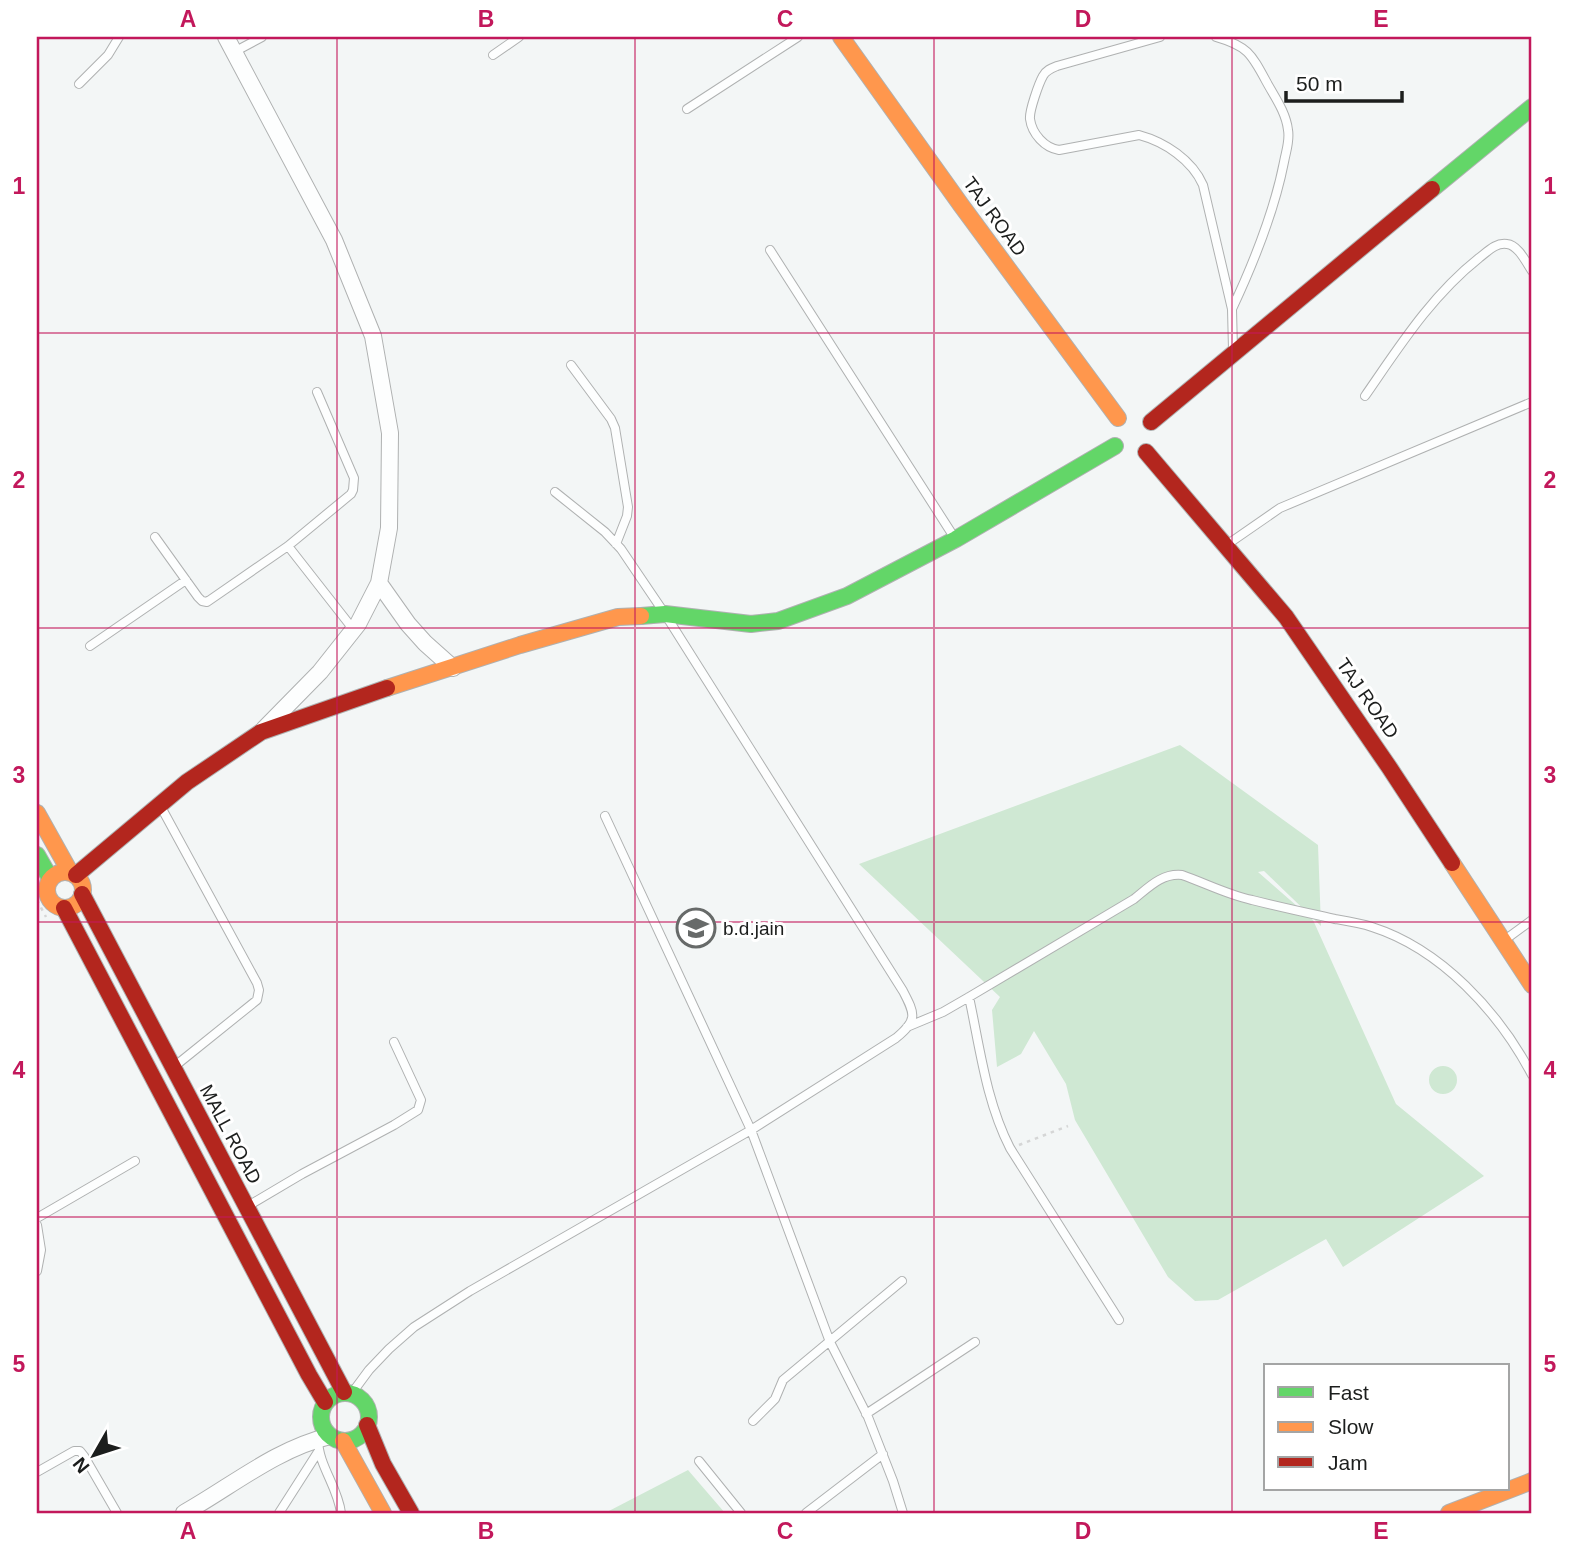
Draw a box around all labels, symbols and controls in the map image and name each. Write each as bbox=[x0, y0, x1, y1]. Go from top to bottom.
text: A bbox=[180, 6, 196, 32]
text: B bbox=[478, 6, 494, 32]
text: C bbox=[777, 6, 793, 32]
text: D bbox=[1075, 6, 1091, 32]
text: E bbox=[1373, 6, 1389, 32]
scale bar bbox=[1286, 60, 1401, 104]
text: 50 m bbox=[1296, 72, 1343, 95]
text: 1 bbox=[13, 173, 26, 199]
street label: TAJ ROAD bbox=[959, 173, 1030, 260]
text: 1 bbox=[1544, 173, 1557, 199]
text: 2 bbox=[13, 467, 25, 493]
text: 2 bbox=[1544, 467, 1556, 493]
street label: TAJ ROAD bbox=[1332, 654, 1403, 742]
text: 3 bbox=[13, 762, 25, 788]
text: 3 bbox=[1544, 762, 1556, 788]
school or university icon: b.d.jain bbox=[675, 907, 717, 949]
place label: b.d.jain bbox=[723, 918, 784, 939]
text: 4 bbox=[13, 1057, 26, 1083]
text: 4 bbox=[1544, 1057, 1557, 1083]
street label: MALL ROAD bbox=[196, 1081, 265, 1187]
text: 5 bbox=[13, 1351, 26, 1377]
text: 5 bbox=[1544, 1351, 1557, 1377]
legend bbox=[1264, 1364, 1510, 1490]
text: Fast bbox=[1328, 1381, 1369, 1404]
text: Slow bbox=[1328, 1415, 1374, 1438]
north arrow bbox=[60, 1420, 130, 1490]
text: Jam bbox=[1328, 1451, 1368, 1474]
text: N bbox=[69, 1453, 94, 1477]
text: A bbox=[180, 1518, 196, 1544]
text: B bbox=[478, 1518, 494, 1544]
text: C bbox=[777, 1518, 793, 1544]
text: D bbox=[1075, 1518, 1091, 1544]
text: E bbox=[1373, 1518, 1389, 1544]

